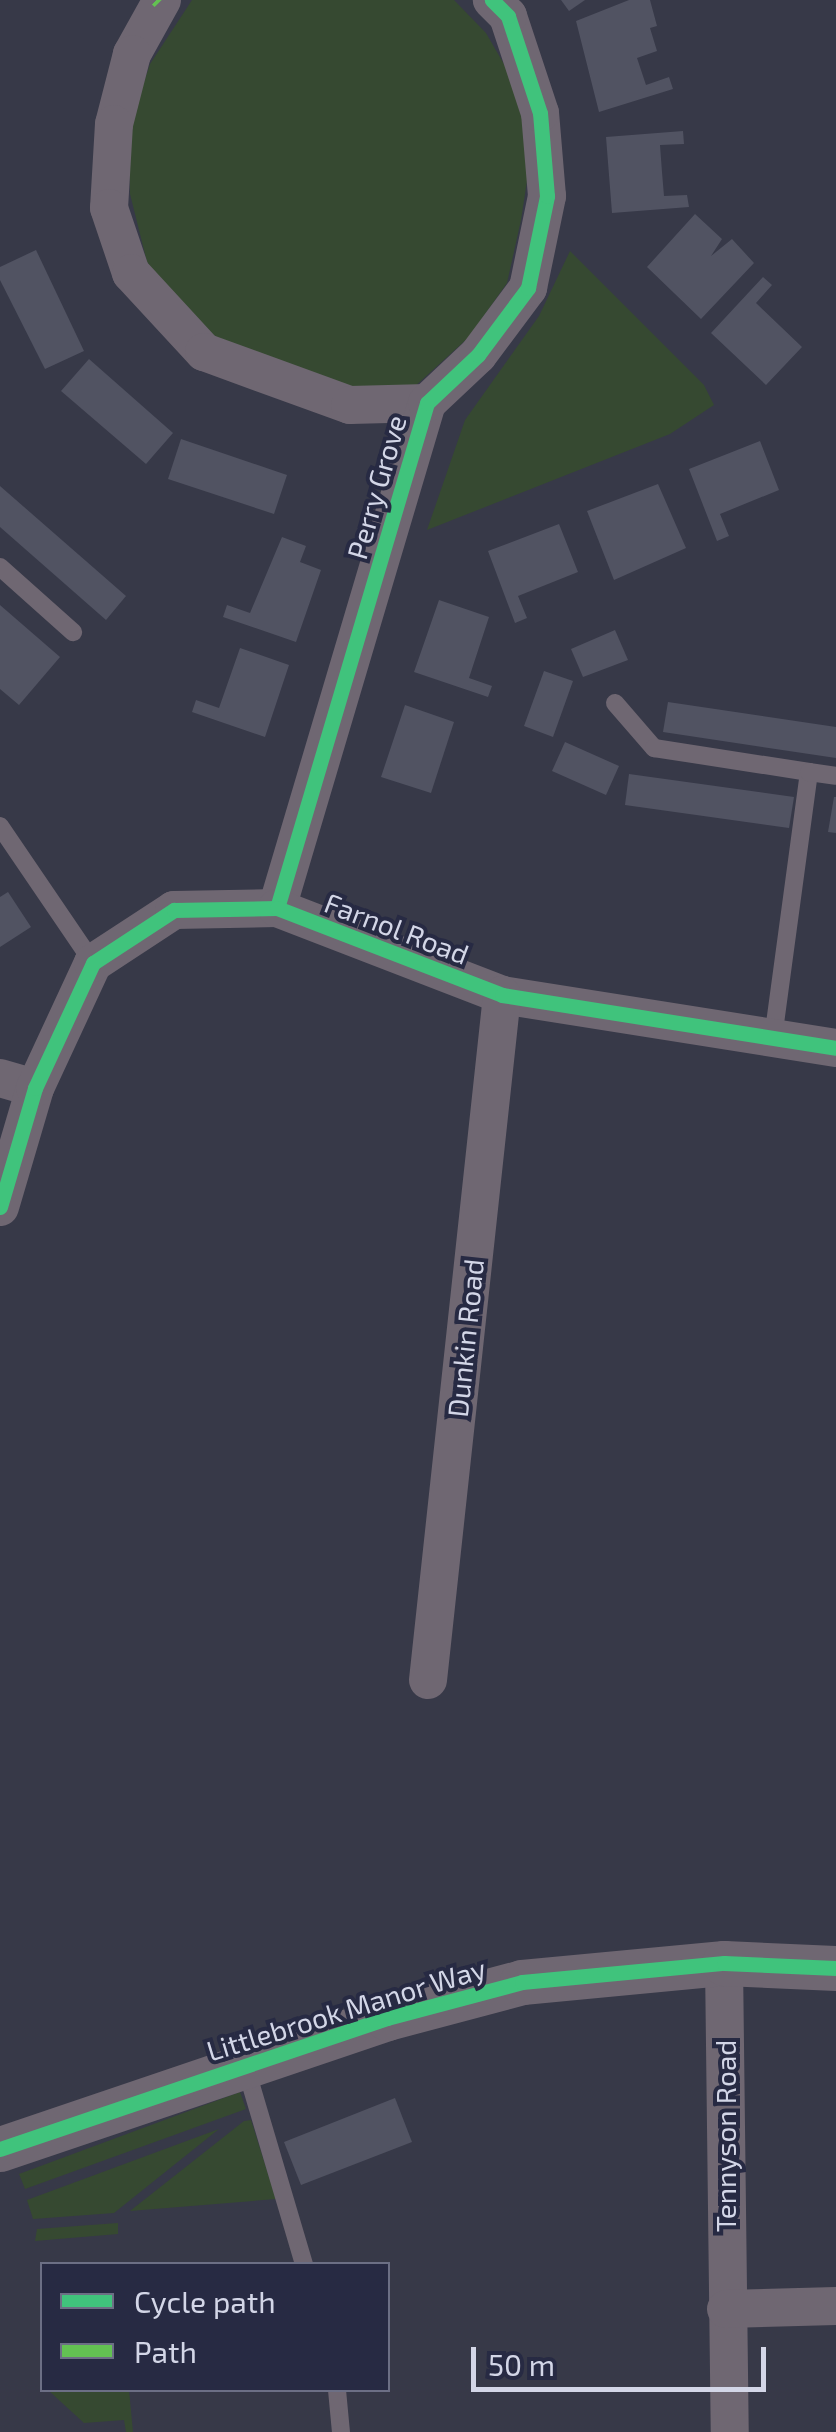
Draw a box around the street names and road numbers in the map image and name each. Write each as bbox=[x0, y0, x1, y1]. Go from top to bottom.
street label: Perry Grove bbox=[339, 411, 413, 563]
street label: Farnol Road bbox=[320, 885, 474, 971]
street label: Dunkin Road bbox=[440, 1257, 490, 1419]
street label: Littlebrook Manor Way bbox=[202, 1950, 490, 2068]
street label: Tennyson Road bbox=[708, 2040, 742, 2232]

